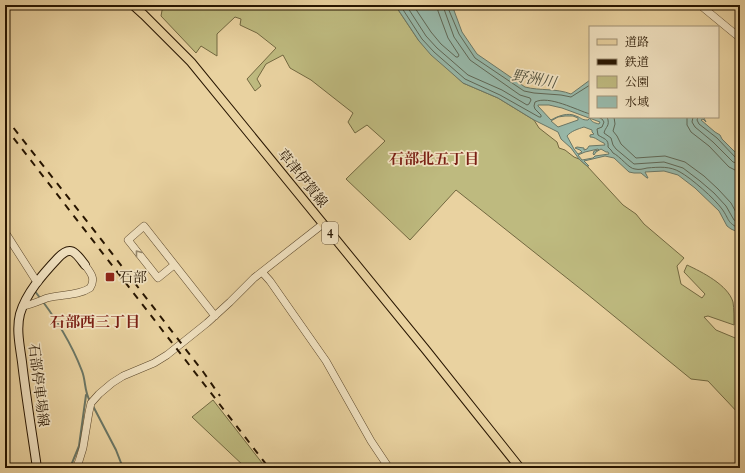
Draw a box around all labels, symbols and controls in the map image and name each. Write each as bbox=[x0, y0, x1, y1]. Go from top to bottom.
legend bbox=[589, 26, 719, 118]
text: 道路 bbox=[625, 34, 649, 50]
text: 鉄道 bbox=[624, 54, 649, 70]
water label: 野洲川 bbox=[510, 65, 560, 93]
text: 公園 bbox=[625, 74, 649, 90]
text: 水域 bbox=[625, 94, 649, 110]
street label: 草津伊賀線 bbox=[273, 145, 332, 211]
district label: 石部北五丁目 bbox=[389, 149, 479, 169]
road number: 4 bbox=[322, 222, 338, 244]
one-way arrow bbox=[136, 251, 143, 258]
place label: 石部 bbox=[119, 268, 147, 287]
marker: 石部 bbox=[104, 271, 116, 283]
district label: 石部西三丁目 bbox=[50, 312, 140, 332]
street label: 石部停車場線 bbox=[24, 342, 53, 428]

